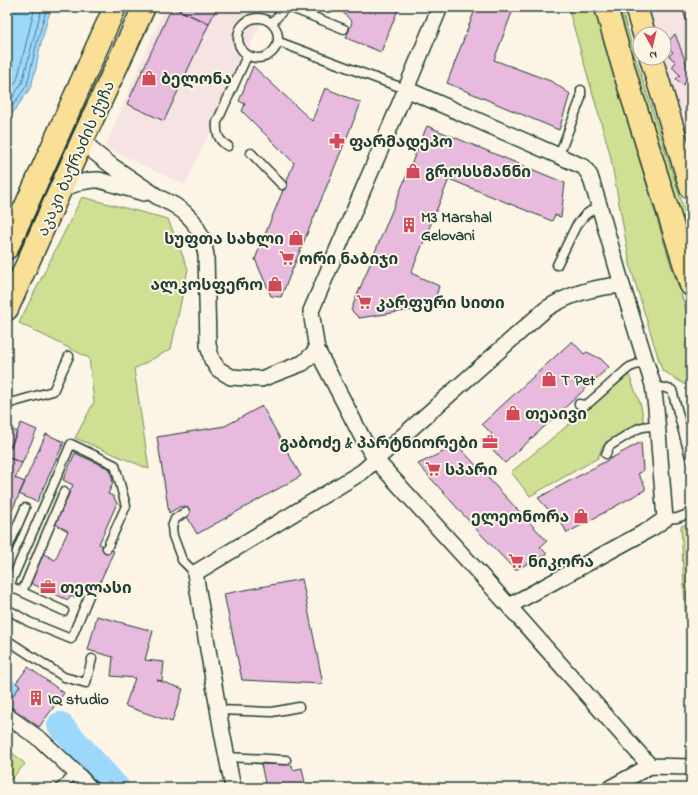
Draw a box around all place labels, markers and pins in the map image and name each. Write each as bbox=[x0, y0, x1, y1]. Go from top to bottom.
place label: ბელონა bbox=[161, 68, 232, 92]
shop icon: ბელონა bbox=[140, 69, 158, 87]
place label: ფარმადეპო bbox=[349, 131, 453, 155]
pharmacy icon: ფარმადეპო bbox=[328, 132, 346, 150]
place label: გროსსმანნი bbox=[425, 161, 531, 185]
shop icon: გროსსმანნი bbox=[404, 162, 422, 180]
place label: M3 Marshal Gelovani bbox=[421, 206, 492, 248]
building icon: M3 Marshal Gelovani bbox=[400, 216, 418, 234]
place label: სუფთა სახლი bbox=[164, 228, 284, 252]
shop icon: სუფთა სახლი bbox=[287, 229, 305, 247]
place label: ორი ნაბიჯი bbox=[299, 248, 398, 272]
supermarket icon: ორი ნაბიჯი bbox=[278, 249, 296, 267]
place label: ალკოსფერო bbox=[150, 274, 263, 298]
shop icon: ალკოსფერო bbox=[266, 275, 284, 293]
place label: კარფური სითი bbox=[376, 292, 505, 316]
supermarket icon: კარფური სითი bbox=[355, 293, 373, 311]
place label: T Pet bbox=[561, 369, 596, 393]
shop icon: T Pet bbox=[540, 370, 558, 388]
place label: თეაივი bbox=[525, 403, 587, 427]
shop icon: თეაივი bbox=[504, 404, 522, 422]
place label: გაბოძე & პარტნიორები bbox=[279, 432, 478, 456]
office icon: გაბოძე & პარტნიორები bbox=[481, 433, 499, 451]
place label: სპარი bbox=[445, 459, 498, 483]
supermarket icon: სპარი bbox=[424, 460, 442, 478]
place label: ელეონორა bbox=[471, 506, 569, 530]
shop icon: ელეონორა bbox=[572, 507, 590, 525]
place label: ნიკორა bbox=[528, 551, 594, 575]
supermarket icon: ნიკორა bbox=[507, 552, 525, 570]
place label: თელასი bbox=[60, 577, 132, 601]
office icon: თელასი bbox=[39, 578, 57, 596]
place label: IQ studio bbox=[48, 688, 109, 712]
building icon: IQ studio bbox=[27, 689, 45, 707]

